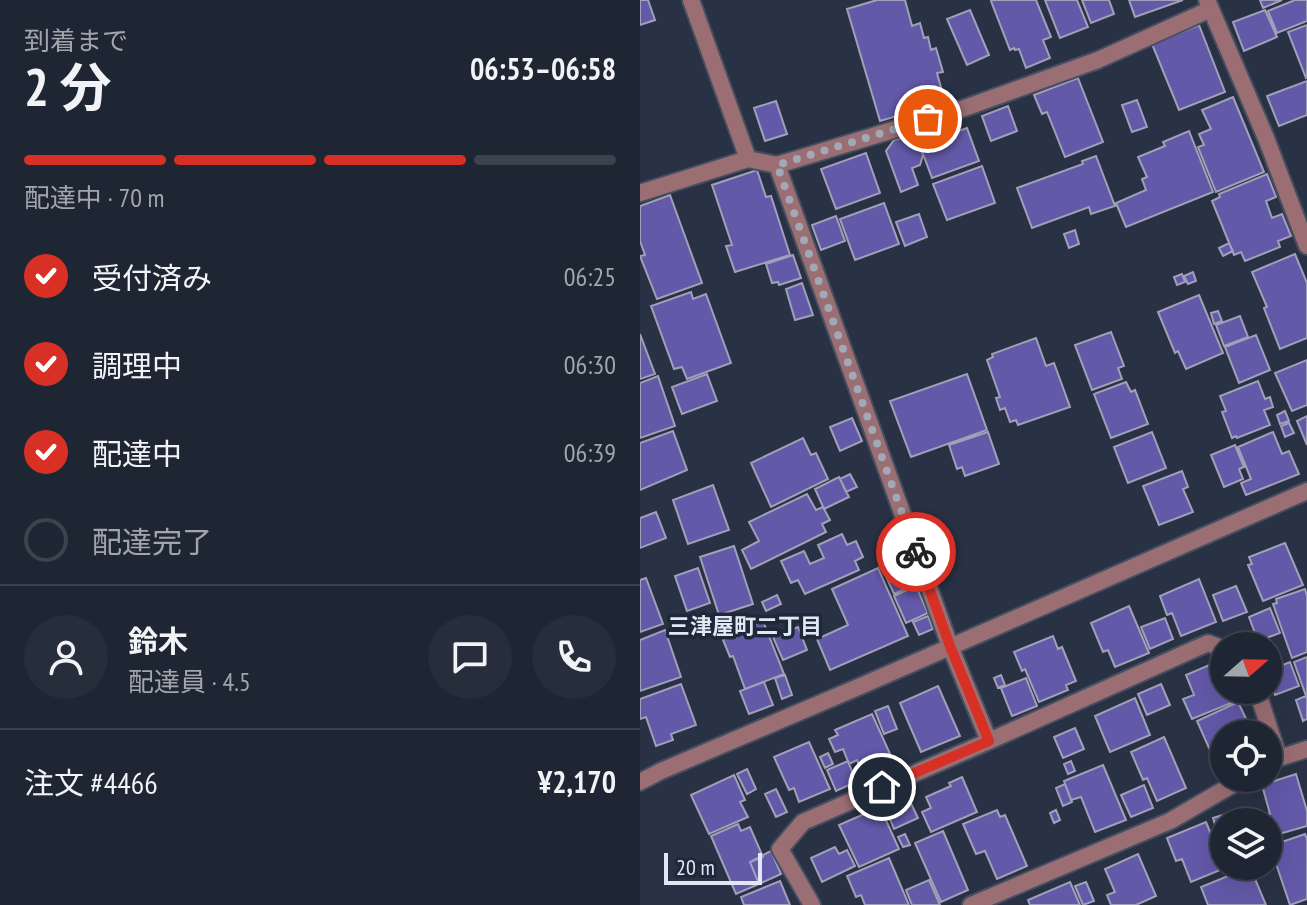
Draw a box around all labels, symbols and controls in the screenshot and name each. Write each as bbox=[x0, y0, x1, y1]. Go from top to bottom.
text: 到着まで bbox=[24, 24, 128, 57]
text: 06:53–06:58 bbox=[470, 49, 616, 88]
text: 2 分 bbox=[24, 53, 112, 120]
pin bbox=[894, 85, 962, 153]
icon: bag bbox=[906, 97, 950, 141]
text: 配達中 · 70 m bbox=[24, 181, 164, 214]
icon: check bbox=[24, 254, 68, 298]
text: 受付済み bbox=[92, 258, 212, 297]
text: 06:25 bbox=[564, 260, 616, 293]
icon: check bbox=[24, 342, 68, 386]
text: 調理中 bbox=[92, 346, 182, 385]
text: 06:30 bbox=[564, 348, 616, 381]
icon: check bbox=[24, 430, 68, 474]
text: 配達中 bbox=[92, 434, 182, 473]
text: 06:39 bbox=[564, 436, 616, 469]
courier bbox=[876, 512, 956, 592]
text: 配達完了 bbox=[92, 522, 212, 561]
icon: bike bbox=[894, 530, 938, 574]
district label: 三津屋町二丁目 bbox=[668, 612, 822, 640]
button: person bbox=[24, 615, 108, 699]
button: chat bbox=[428, 615, 512, 699]
button: phone bbox=[532, 615, 616, 699]
text: 鈴木 bbox=[128, 621, 188, 660]
north arrow bbox=[1210, 632, 1282, 704]
map controls bbox=[1210, 632, 1282, 880]
text: 配達員 · 4.5 bbox=[128, 665, 251, 698]
button: locate bbox=[1210, 720, 1282, 792]
pin bbox=[848, 753, 916, 821]
text: ¥2,170 bbox=[538, 762, 616, 801]
text: 注文 #4466 bbox=[24, 763, 158, 802]
icon: home bbox=[860, 765, 904, 809]
button: layers bbox=[1210, 808, 1282, 880]
scale bar bbox=[664, 849, 762, 885]
text: 20 m bbox=[676, 853, 715, 881]

